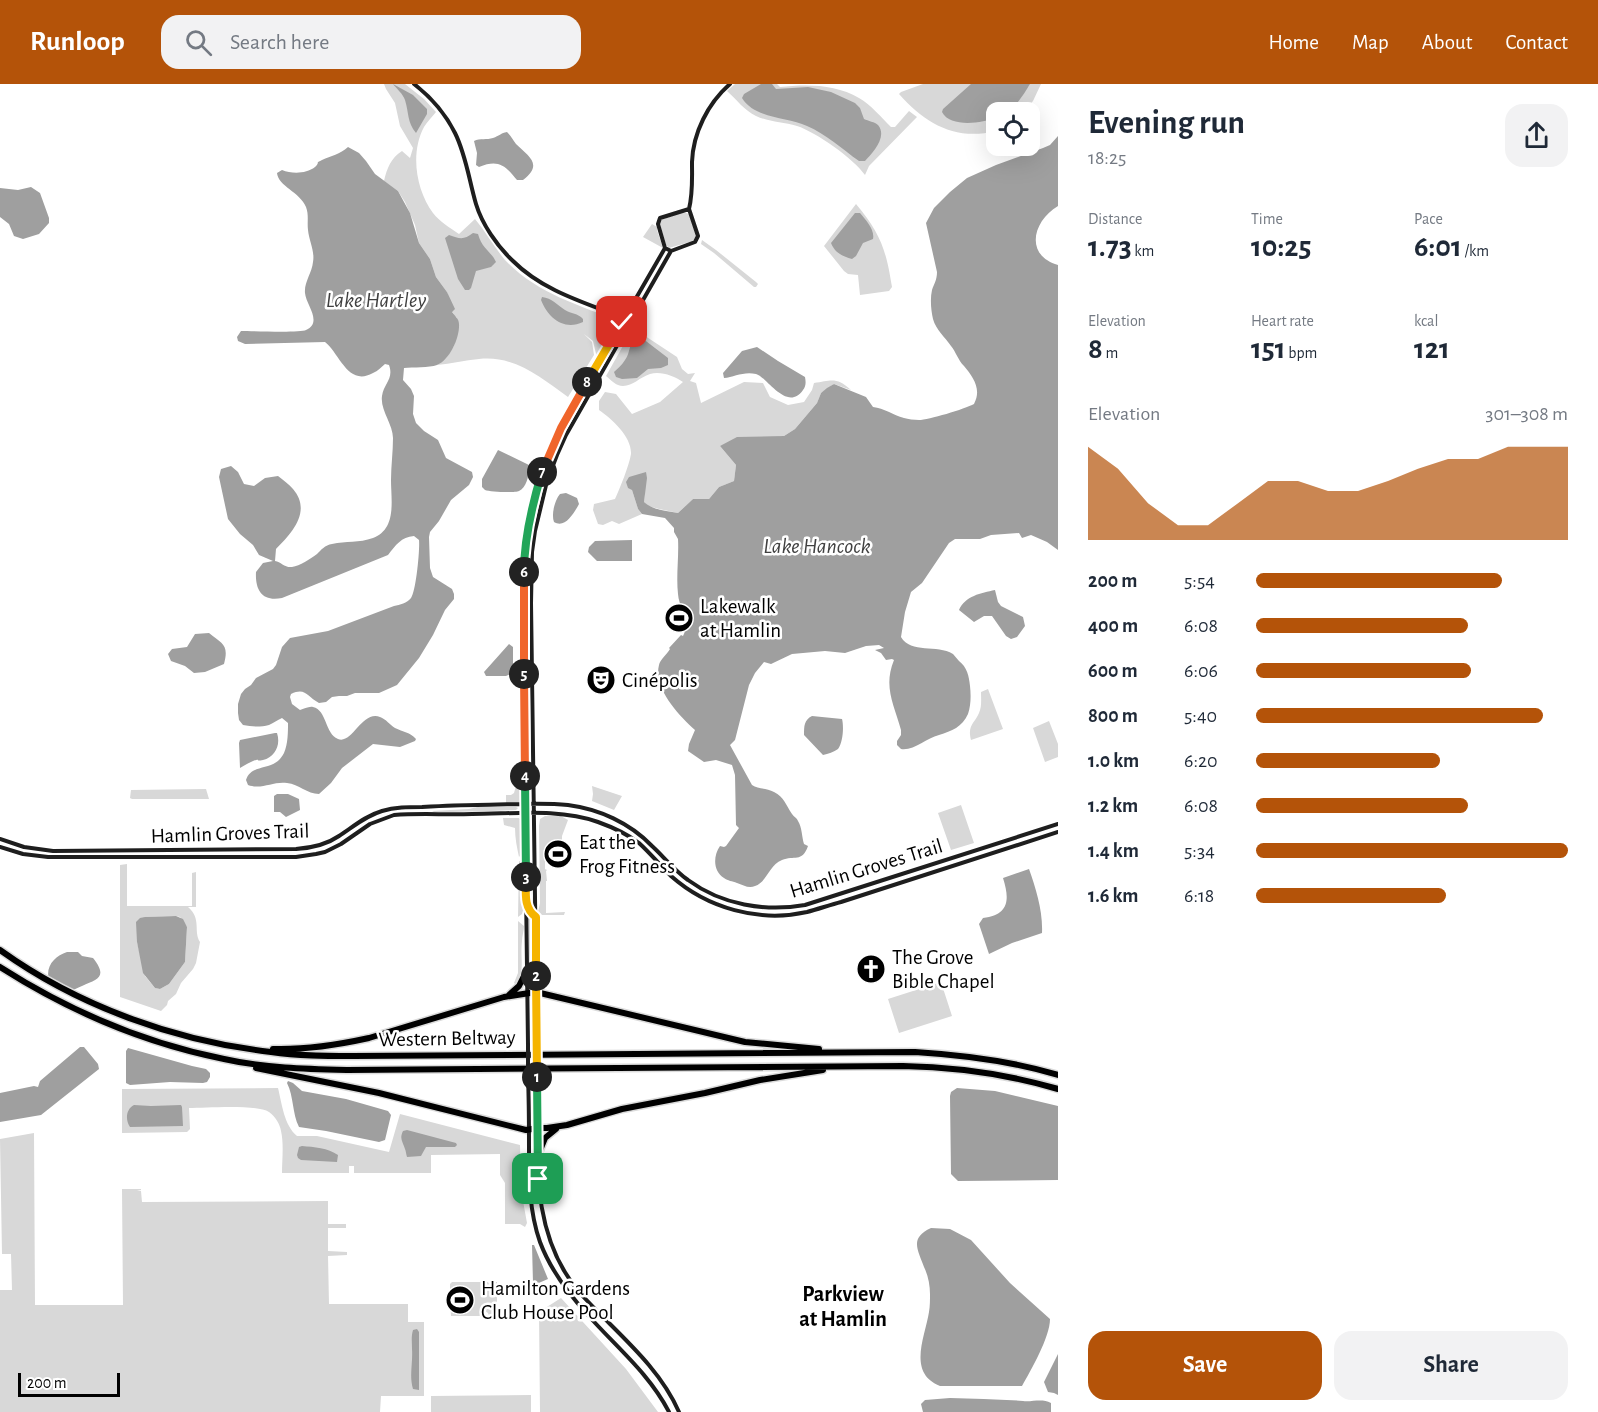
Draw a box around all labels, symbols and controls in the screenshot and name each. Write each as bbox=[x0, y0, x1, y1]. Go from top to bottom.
search box bbox=[161, 15, 581, 69]
icon: search bbox=[182, 26, 215, 59]
text: Runloop bbox=[30, 28, 125, 56]
text: Search here bbox=[230, 31, 329, 53]
text: Home bbox=[1268, 32, 1319, 53]
text: Map bbox=[1352, 32, 1389, 53]
text: About bbox=[1422, 32, 1472, 53]
text: Contact bbox=[1505, 32, 1568, 53]
map controls bbox=[986, 102, 1040, 156]
button: locate bbox=[986, 102, 1040, 156]
button: share bbox=[1505, 104, 1568, 167]
text: Evening run bbox=[1088, 107, 1245, 140]
text: 18:25 bbox=[1088, 148, 1126, 168]
text: Distance bbox=[1088, 211, 1142, 227]
text: Time bbox=[1251, 211, 1283, 227]
text: Pace bbox=[1414, 211, 1443, 227]
text: 1.73 bbox=[1088, 232, 1132, 262]
text: 10:25 bbox=[1251, 232, 1311, 262]
text: 6:01 bbox=[1414, 232, 1462, 262]
text: km bbox=[1132, 243, 1154, 259]
text: /km bbox=[1462, 243, 1489, 259]
water label: Lake Hartley bbox=[326, 289, 426, 311]
pin bbox=[596, 296, 647, 347]
icon: check bbox=[605, 305, 638, 338]
text: Elevation bbox=[1088, 313, 1146, 329]
text: Heart rate bbox=[1251, 313, 1314, 329]
text: kcal bbox=[1414, 313, 1438, 329]
text: 8 bbox=[1088, 334, 1103, 364]
text: 151 bbox=[1251, 334, 1286, 364]
text: 121 bbox=[1414, 334, 1450, 364]
text: m bbox=[1103, 345, 1118, 361]
text: bpm bbox=[1286, 345, 1317, 361]
pin: 8 bbox=[572, 367, 602, 397]
text: 8 bbox=[583, 374, 591, 390]
text: Elevation bbox=[1088, 404, 1160, 424]
text: 301–308 m bbox=[1485, 404, 1568, 424]
pin: 7 bbox=[527, 457, 557, 487]
text: 7 bbox=[539, 464, 545, 480]
water label: Lake Hancock bbox=[763, 535, 871, 557]
pin: 6 bbox=[509, 557, 539, 587]
text: 6 bbox=[520, 564, 528, 580]
text: 200 m bbox=[1088, 571, 1137, 591]
text: 5:54 bbox=[1184, 571, 1215, 591]
place label: Lakewalk at Hamlin bbox=[700, 596, 781, 641]
sports icon: Lakewalk at Hamlin bbox=[663, 602, 695, 634]
text: 400 m bbox=[1088, 616, 1138, 636]
text: 6:08 bbox=[1184, 616, 1218, 636]
pin: 5 bbox=[509, 659, 539, 689]
text: 600 m bbox=[1088, 661, 1138, 681]
text: 6:06 bbox=[1184, 661, 1218, 681]
theatre icon: Cinépolis bbox=[585, 664, 617, 696]
text: 5 bbox=[521, 666, 527, 682]
place label: Cinépolis bbox=[622, 670, 698, 691]
text: 800 m bbox=[1088, 706, 1138, 726]
text: 5:40 bbox=[1184, 706, 1217, 726]
text: 1.0 km bbox=[1088, 751, 1139, 771]
text: 6:20 bbox=[1184, 751, 1218, 771]
pin: 4 bbox=[510, 761, 540, 791]
text: 4 bbox=[521, 768, 529, 784]
text: 1.2 km bbox=[1088, 796, 1138, 816]
text: 6:08 bbox=[1184, 796, 1218, 816]
street label: Hamlin Groves Trail bbox=[150, 820, 310, 847]
place label: Eat the Frog Fitness bbox=[579, 832, 675, 877]
street label: Hamlin Groves Trail bbox=[787, 835, 945, 902]
sports icon: Eat the Frog Fitness bbox=[542, 838, 574, 870]
text: 1.4 km bbox=[1088, 841, 1139, 861]
text: 5:34 bbox=[1184, 841, 1215, 861]
pin: 3 bbox=[511, 862, 541, 892]
text: 3 bbox=[523, 869, 529, 885]
text: 1.6 km bbox=[1088, 886, 1139, 906]
text: 6:18 bbox=[1184, 886, 1214, 906]
place label: The Grove Bible Chapel bbox=[892, 947, 995, 992]
church icon: The Grove Bible Chapel bbox=[855, 953, 887, 985]
pin: 2 bbox=[521, 961, 551, 991]
text: 2 bbox=[532, 968, 540, 984]
street label: Western Beltway bbox=[378, 1027, 516, 1050]
pin: 1 bbox=[522, 1062, 552, 1092]
text: 1 bbox=[534, 1069, 540, 1085]
pin bbox=[512, 1153, 563, 1204]
icon: arrive bbox=[521, 1162, 554, 1195]
place label: Hamilton Gardens Club House Pool bbox=[481, 1278, 630, 1323]
district label: Parkview at Hamlin bbox=[799, 1283, 887, 1330]
sports icon: Hamilton Gardens Club House Pool bbox=[444, 1284, 476, 1316]
button: Save bbox=[1088, 1331, 1322, 1400]
button: Share bbox=[1334, 1331, 1568, 1400]
scale bar bbox=[18, 1370, 120, 1398]
text: 200 m bbox=[27, 1375, 67, 1391]

